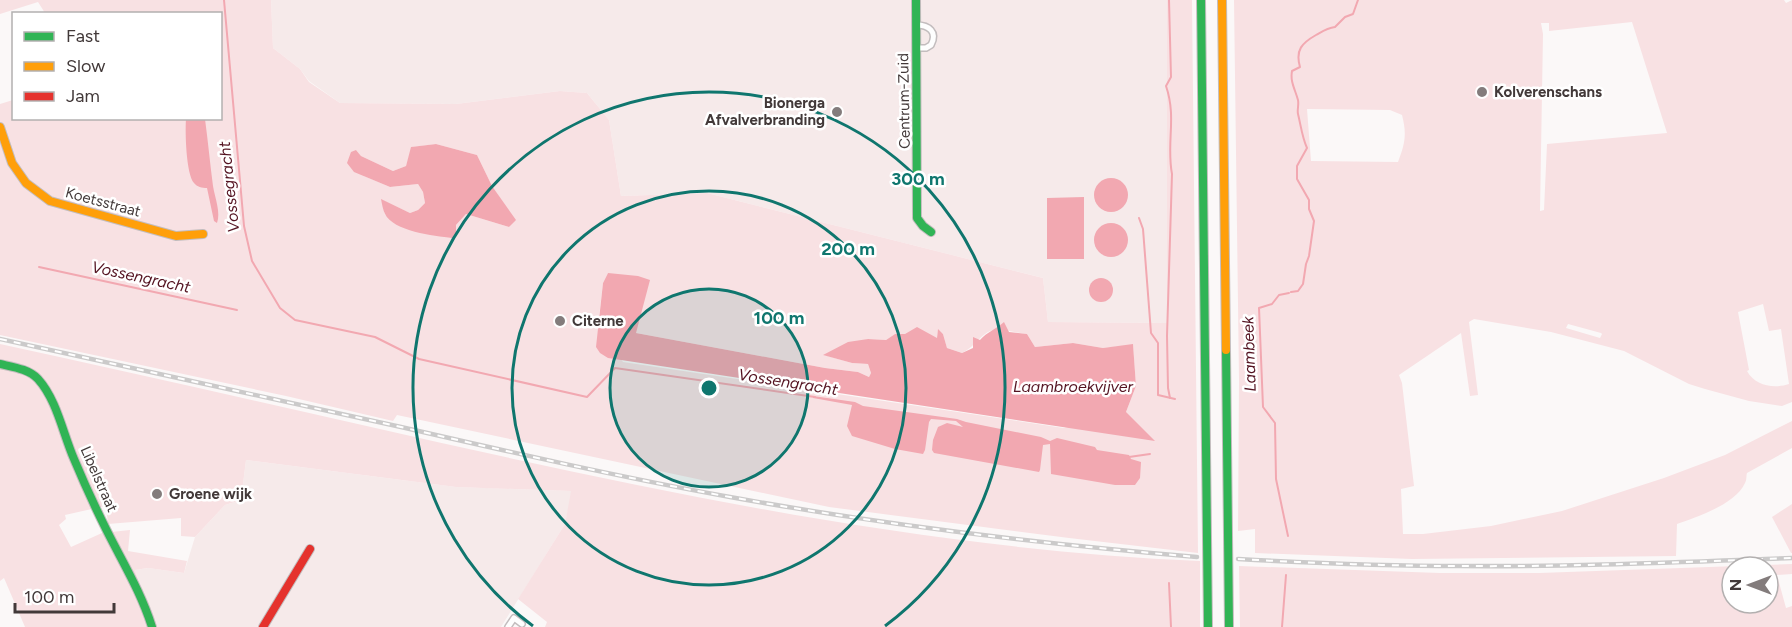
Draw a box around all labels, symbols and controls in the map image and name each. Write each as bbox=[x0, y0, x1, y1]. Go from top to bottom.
legend bbox=[12, 12, 222, 120]
text: Fast bbox=[66, 25, 100, 47]
street label: Centrum-Zuid bbox=[894, 53, 914, 149]
text: Slow bbox=[66, 55, 105, 77]
place label: Kolverenschans bbox=[1494, 83, 1602, 101]
text: Jam bbox=[66, 85, 100, 107]
marker: Kolverenschans bbox=[1475, 85, 1489, 99]
place label: Bionerga Afvalverbranding bbox=[705, 94, 825, 129]
marker: Bionerga Afvalverbranding bbox=[830, 105, 844, 119]
water label: Vossegracht bbox=[215, 140, 243, 234]
text: 300 m bbox=[891, 168, 945, 190]
street label: Koetsstraat bbox=[63, 183, 143, 221]
text: 200 m bbox=[821, 238, 875, 260]
water label: Vossengracht bbox=[90, 257, 193, 297]
text: 100 m bbox=[754, 307, 804, 329]
place label: Citerne bbox=[572, 312, 624, 330]
marker: Citerne bbox=[553, 314, 567, 328]
water label: Laambeek bbox=[1238, 315, 1260, 392]
water label: Vossengracht bbox=[737, 365, 840, 399]
water label: Laambroekvijver bbox=[1013, 377, 1133, 396]
centre of rings bbox=[699, 378, 719, 398]
street label: Libelstraat bbox=[76, 443, 122, 515]
place label: Groene wijk bbox=[169, 485, 252, 503]
marker: Groene wijk bbox=[150, 487, 164, 501]
north arrow bbox=[1720, 555, 1780, 615]
scale bar bbox=[15, 576, 114, 614]
text: N bbox=[1726, 579, 1745, 591]
text: 100 m bbox=[24, 586, 74, 608]

